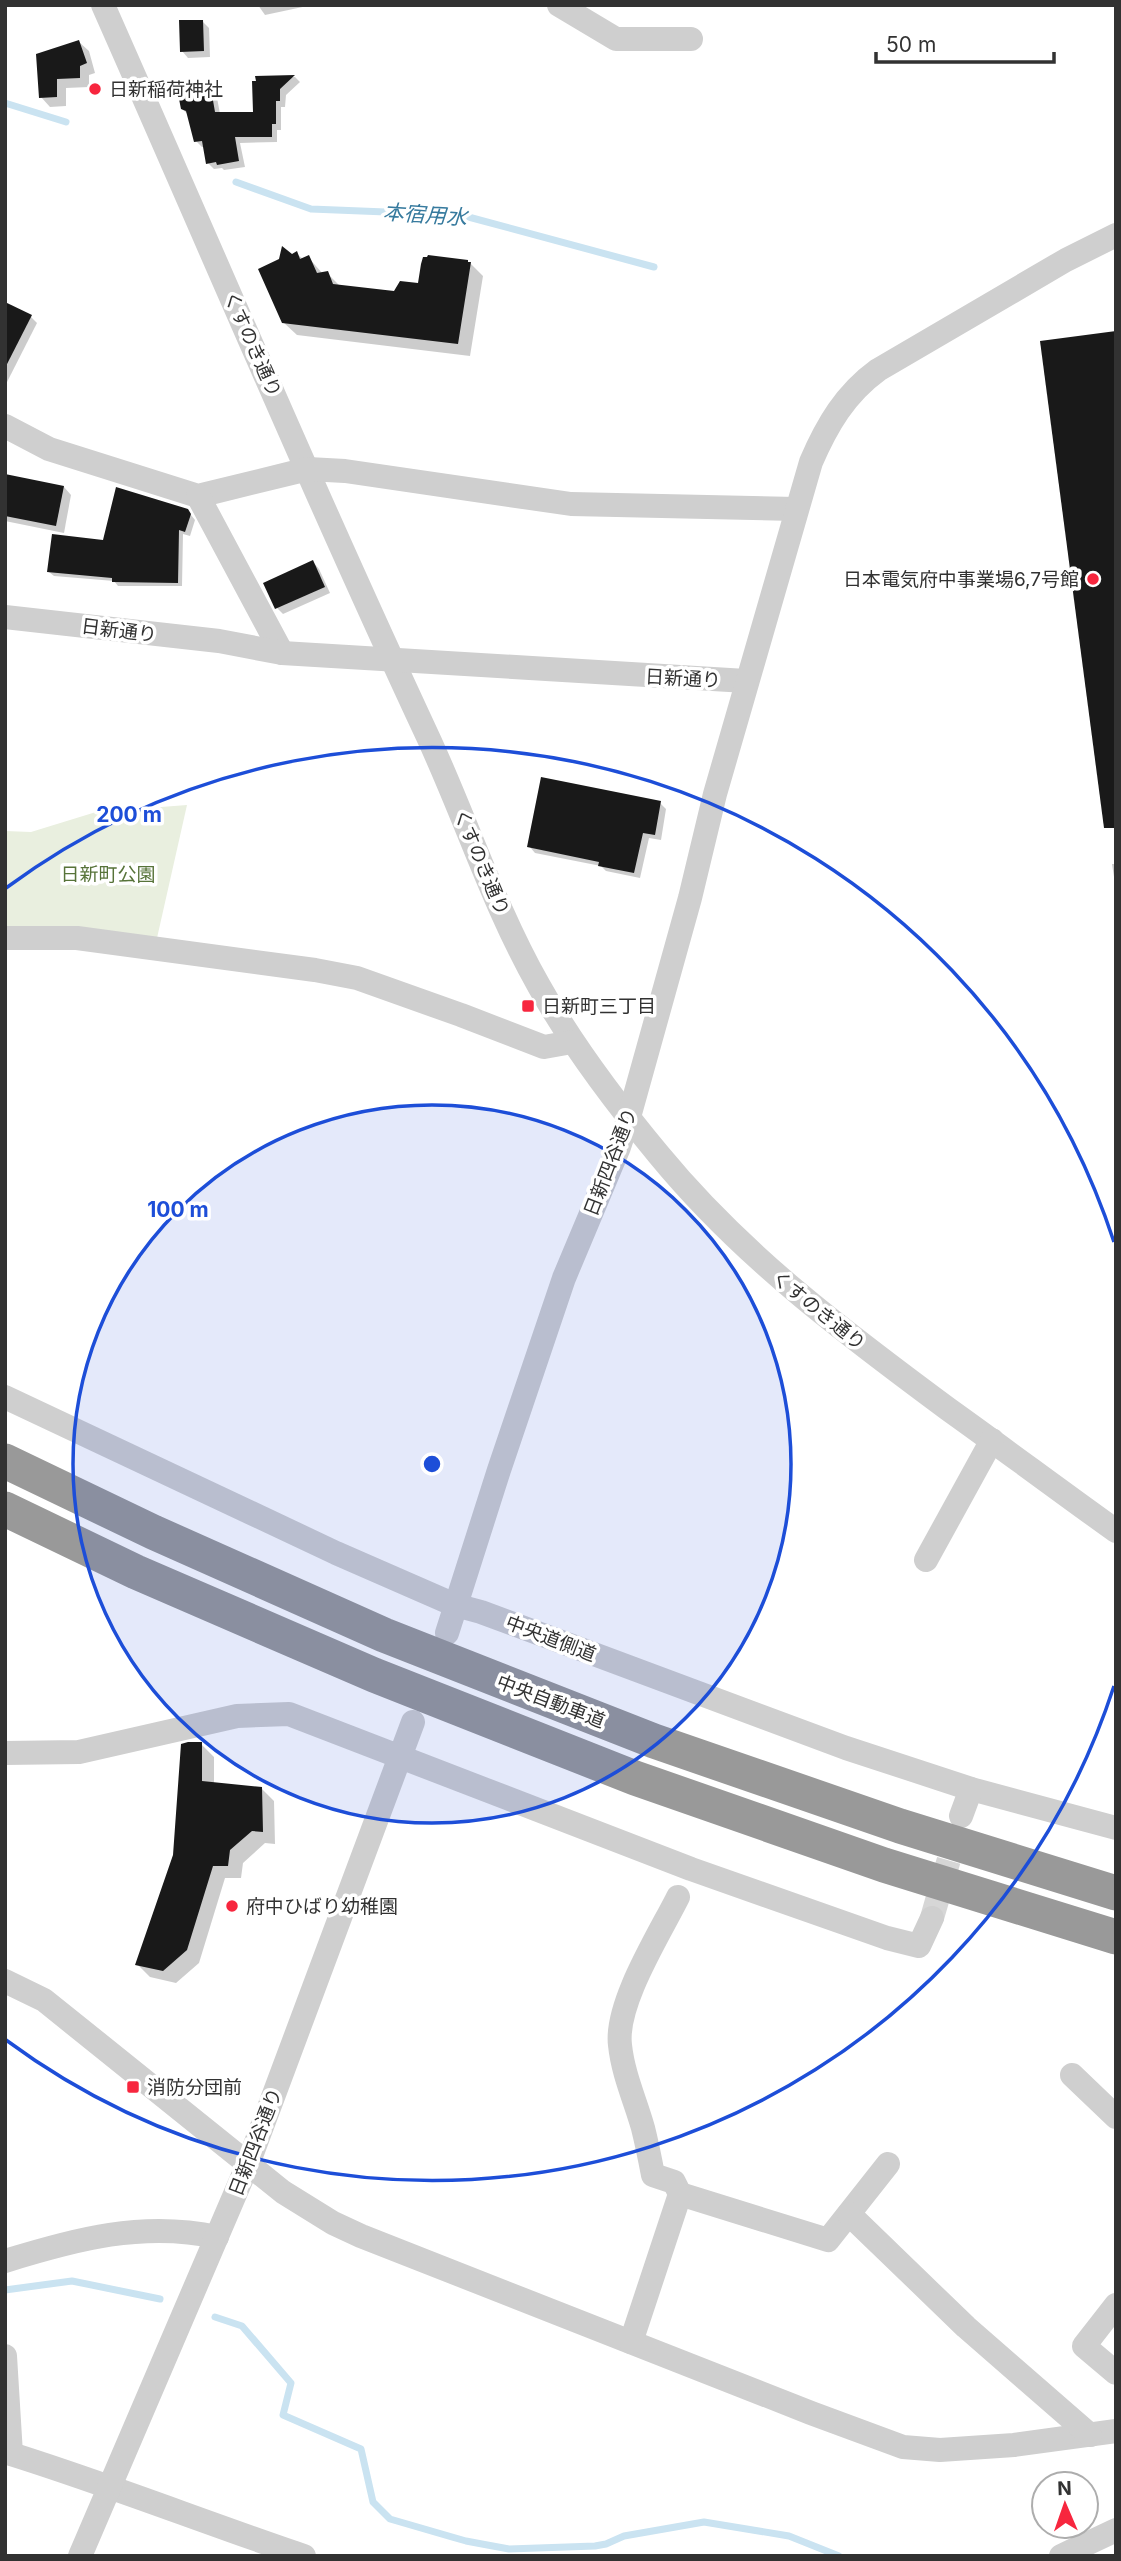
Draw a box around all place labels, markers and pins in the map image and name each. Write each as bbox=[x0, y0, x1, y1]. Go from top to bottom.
place label: 日新稲荷神社 bbox=[109, 78, 223, 101]
marker: 日新稲荷神社 bbox=[87, 81, 103, 97]
place label: 日本電気府中事業場6,7号館 bbox=[843, 568, 1079, 591]
marker: 日本電気府中事業場6,7号館 bbox=[1085, 571, 1101, 587]
place label: 日新町三丁目 bbox=[542, 995, 656, 1018]
marker: 日新町三丁目 bbox=[520, 998, 536, 1014]
centre of rings bbox=[420, 1452, 444, 1476]
place label: 府中ひばり幼稚園 bbox=[246, 1895, 398, 1918]
marker: 府中ひばり幼稚園 bbox=[224, 1898, 240, 1914]
place label: 消防分団前 bbox=[147, 2076, 242, 2099]
marker: 消防分団前 bbox=[125, 2079, 141, 2095]

